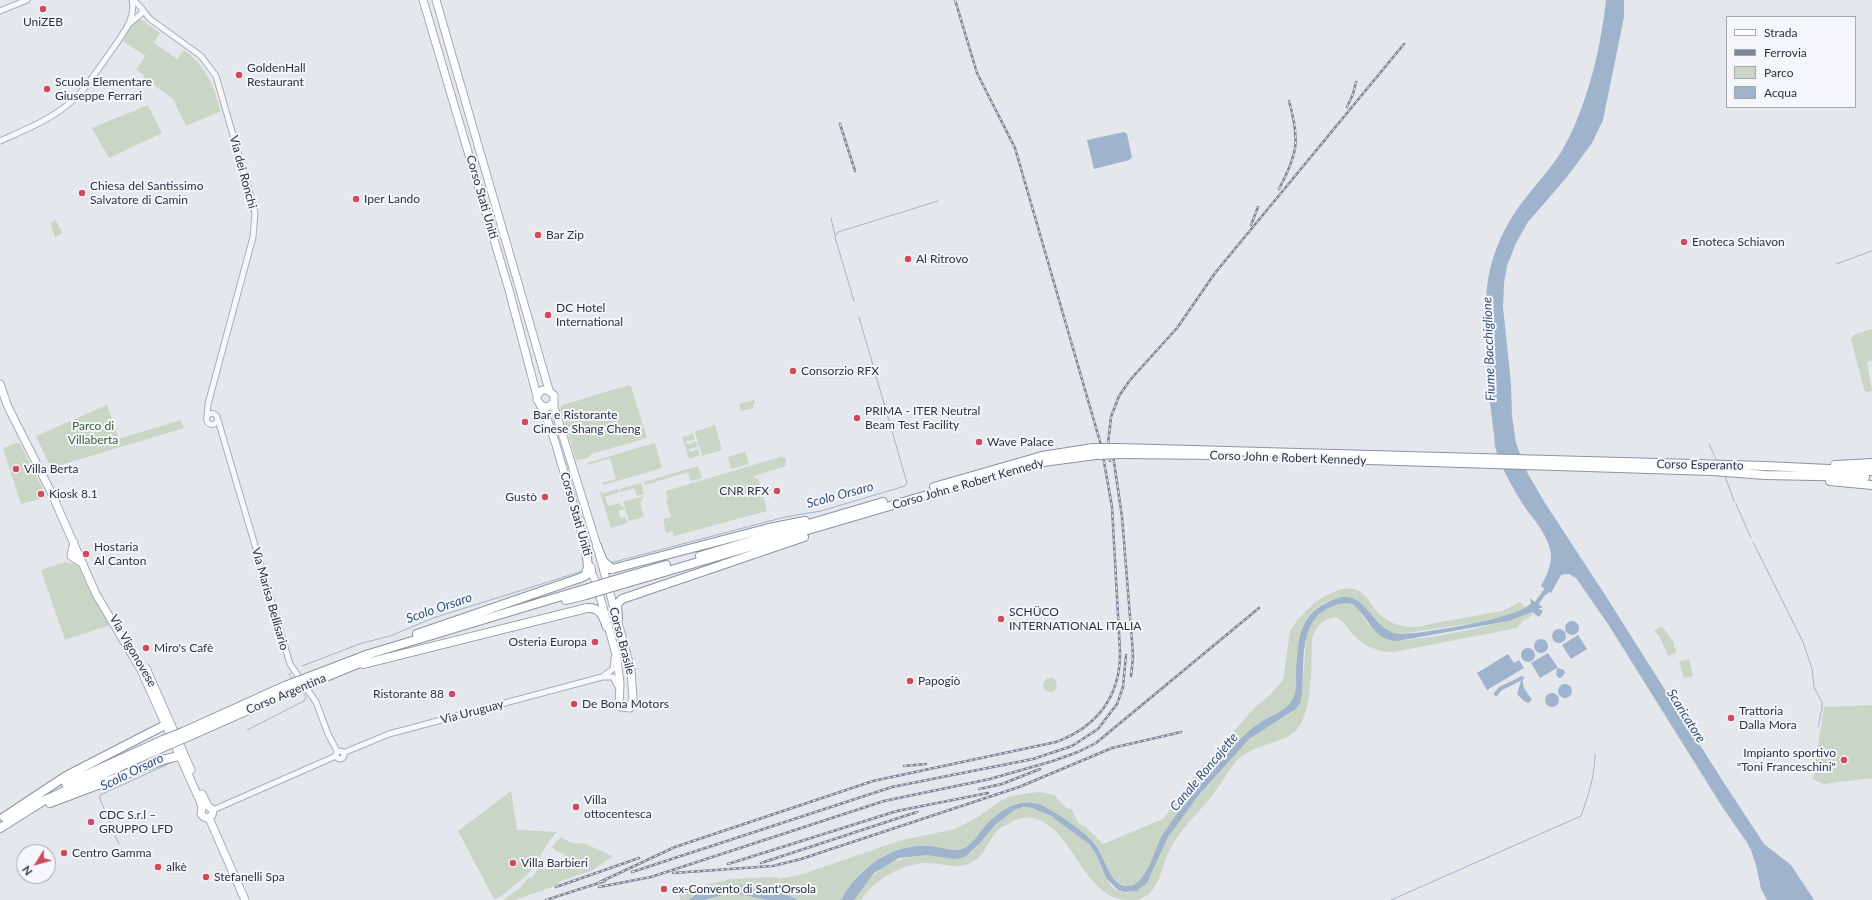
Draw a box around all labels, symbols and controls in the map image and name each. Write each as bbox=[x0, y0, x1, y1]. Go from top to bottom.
marker: UniZEB bbox=[38, 4, 48, 14]
place label: UniZEB bbox=[23, 15, 63, 29]
legend bbox=[1726, 16, 1856, 108]
text: Strada bbox=[1764, 25, 1797, 40]
text: Ferrovia bbox=[1764, 45, 1807, 60]
place label: GoldenHall Restaurant bbox=[247, 61, 306, 89]
text: Parco bbox=[1764, 65, 1794, 80]
marker: GoldenHall Restaurant bbox=[234, 70, 244, 80]
place label: Scuola Elementare Giuseppe Ferrari bbox=[55, 75, 152, 103]
marker: Scuola Elementare Giuseppe Ferrari bbox=[42, 84, 52, 94]
text: Acqua bbox=[1764, 85, 1797, 100]
street label: Via dei Ronchi bbox=[226, 134, 260, 210]
street label: Corso Stati Uniti bbox=[463, 153, 501, 241]
place label: Chiesa del Santissimo Salvatore di Camin bbox=[90, 179, 203, 207]
marker: Chiesa del Santissimo Salvatore di Camin bbox=[77, 188, 87, 198]
place label: Iper Lando bbox=[364, 192, 420, 206]
marker: Iper Lando bbox=[351, 194, 361, 204]
place label: Bar Zip bbox=[546, 228, 584, 242]
marker: Bar Zip bbox=[533, 230, 543, 240]
place label: Enoteca Schiavon bbox=[1692, 235, 1785, 249]
marker: Enoteca Schiavon bbox=[1679, 237, 1689, 247]
place label: Al Ritrovo bbox=[916, 252, 968, 266]
marker: Al Ritrovo bbox=[903, 254, 913, 264]
water label: Fiume Bacchiglione bbox=[1479, 297, 1499, 401]
place label: DC Hotel International bbox=[556, 301, 623, 329]
marker: DC Hotel International bbox=[543, 310, 553, 320]
place label: Consorzio RFX bbox=[801, 364, 879, 378]
marker: Consorzio RFX bbox=[788, 366, 798, 376]
place label: PRIMA - ITER Neutral Beam Test Facility bbox=[865, 404, 980, 432]
place label: Bar e Ristorante Cinese Shang Cheng bbox=[533, 408, 641, 436]
marker: PRIMA - ITER Neutral Beam Test Facility bbox=[852, 413, 862, 423]
marker: Bar e Ristorante Cinese Shang Cheng bbox=[520, 417, 530, 427]
park label: Parco di Villaberta bbox=[68, 419, 118, 447]
place label: Wave Palace bbox=[987, 435, 1054, 449]
marker: Wave Palace bbox=[974, 437, 984, 447]
street label: Corso John e Robert Kennedy bbox=[1209, 448, 1367, 468]
street label: Corso John e Robert Kennedy bbox=[891, 455, 1045, 513]
street label: Corso Esperanto bbox=[1656, 457, 1744, 473]
place label: Villa Berta bbox=[24, 462, 78, 476]
marker: Villa Berta bbox=[11, 464, 21, 474]
street label: Corso Stati Uniti bbox=[557, 470, 595, 558]
water label: Scolo Orsaro bbox=[805, 479, 875, 511]
place label: CNR RFX bbox=[719, 484, 769, 498]
marker: CNR RFX bbox=[772, 486, 782, 496]
place label: Kiosk 8.1 bbox=[49, 487, 98, 501]
marker: Kiosk 8.1 bbox=[36, 489, 46, 499]
place label: Gustò bbox=[505, 490, 537, 504]
marker: Gustò bbox=[540, 492, 550, 502]
place label: Hostaria Al Canton bbox=[94, 540, 146, 568]
street label: Via Marisa Bellisario bbox=[248, 546, 292, 652]
marker: Hostaria Al Canton bbox=[81, 549, 91, 559]
water label: Scolo Orsaro bbox=[404, 589, 474, 627]
place label: SCHÜCO INTERNATIONAL ITALIA bbox=[1009, 605, 1141, 633]
street label: Corso Brasile bbox=[606, 606, 638, 676]
street label: Via Vigonovese bbox=[106, 612, 160, 690]
marker: SCHÜCO INTERNATIONAL ITALIA bbox=[996, 614, 1006, 624]
place label: Osteria Europa bbox=[508, 635, 587, 649]
marker: Osteria Europa bbox=[590, 637, 600, 647]
place label: Miro's Cafè bbox=[154, 641, 213, 655]
marker: Miro's Cafè bbox=[141, 643, 151, 653]
street label: Corso Argentina bbox=[244, 671, 328, 717]
place label: Papogiò bbox=[918, 674, 960, 688]
marker: Papogiò bbox=[905, 676, 915, 686]
water label: Scaricatore bbox=[1663, 686, 1709, 746]
place label: Ristorante 88 bbox=[373, 687, 444, 701]
marker: Ristorante 88 bbox=[447, 689, 457, 699]
street label: Via Uruguay bbox=[439, 697, 505, 727]
place label: De Bona Motors bbox=[582, 697, 669, 711]
marker: De Bona Motors bbox=[569, 699, 579, 709]
place label: Trattoria Dalla Mora bbox=[1739, 704, 1797, 732]
marker: Trattoria Dalla Mora bbox=[1726, 713, 1736, 723]
water label: Canale Roncajette bbox=[1167, 730, 1241, 814]
place label: Impianto sportivo "Toni Franceschini" bbox=[1737, 746, 1836, 774]
water label: Scolo Orsaro bbox=[98, 750, 166, 794]
marker: Impianto sportivo "Toni Franceschini" bbox=[1839, 755, 1849, 765]
place label: Villa ottocentesca bbox=[584, 793, 652, 821]
marker: Villa ottocentesca bbox=[571, 802, 581, 812]
place label: CDC S.r.l – GRUPPO LFD bbox=[99, 808, 173, 836]
marker: CDC S.r.l – GRUPPO LFD bbox=[86, 817, 96, 827]
north arrow bbox=[16, 844, 56, 884]
place label: Centro Gamma bbox=[72, 846, 152, 860]
marker: Centro Gamma bbox=[59, 848, 69, 858]
place label: Villa Barbieri bbox=[521, 856, 588, 870]
marker: Villa Barbieri bbox=[508, 858, 518, 868]
place label: alkè bbox=[166, 860, 187, 874]
marker: alkè bbox=[153, 862, 163, 872]
text: N bbox=[19, 864, 35, 878]
place label: Stefanelli Spa bbox=[214, 870, 285, 884]
marker: Stefanelli Spa bbox=[201, 872, 211, 882]
place label: ex-Convento di Sant'Orsola bbox=[672, 882, 816, 896]
marker: ex-Convento di Sant'Orsola bbox=[659, 884, 669, 894]

